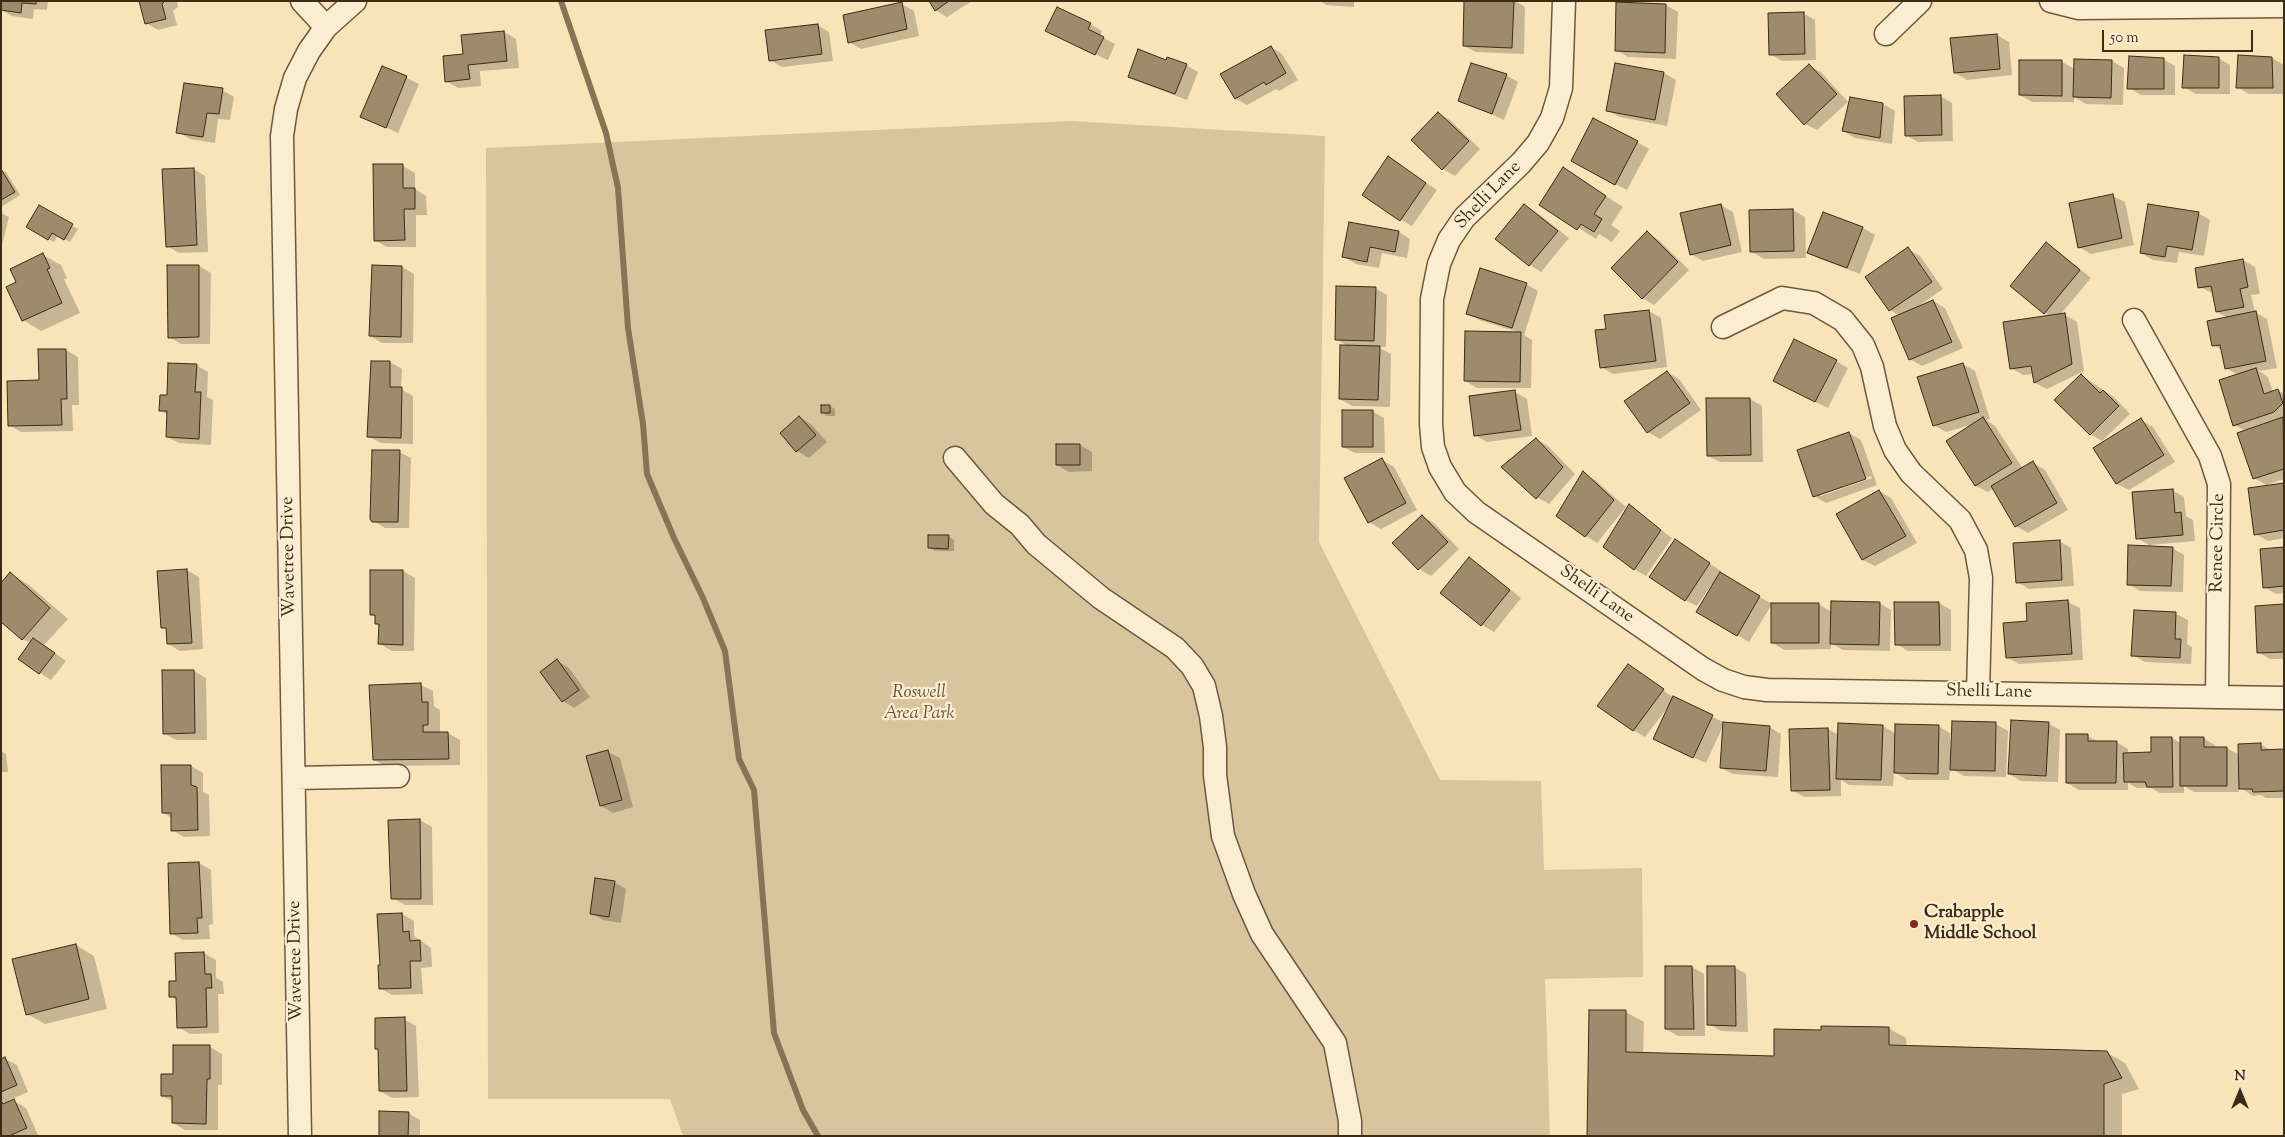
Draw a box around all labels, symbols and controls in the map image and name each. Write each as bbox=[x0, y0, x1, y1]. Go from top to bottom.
scale bar bbox=[2105, 20, 2256, 52]
text: 50 m bbox=[2110, 28, 2139, 49]
street label: Shelli Lane bbox=[1451, 157, 1527, 235]
street label: Renee Circle bbox=[2207, 493, 2231, 593]
street label: Wavetree Drive bbox=[278, 496, 302, 618]
street label: Shelli Lane bbox=[1554, 561, 1638, 629]
street label: Shelli Lane bbox=[1946, 681, 2032, 705]
park label: Roswell Area Park bbox=[883, 683, 955, 726]
street label: Wavetree Drive bbox=[285, 900, 309, 1022]
place label: Crabapple Middle School bbox=[1924, 903, 2037, 946]
marker: Crabapple Middle School bbox=[1908, 918, 1920, 930]
north arrow bbox=[2215, 1067, 2265, 1117]
text: N bbox=[2234, 1067, 2246, 1087]

